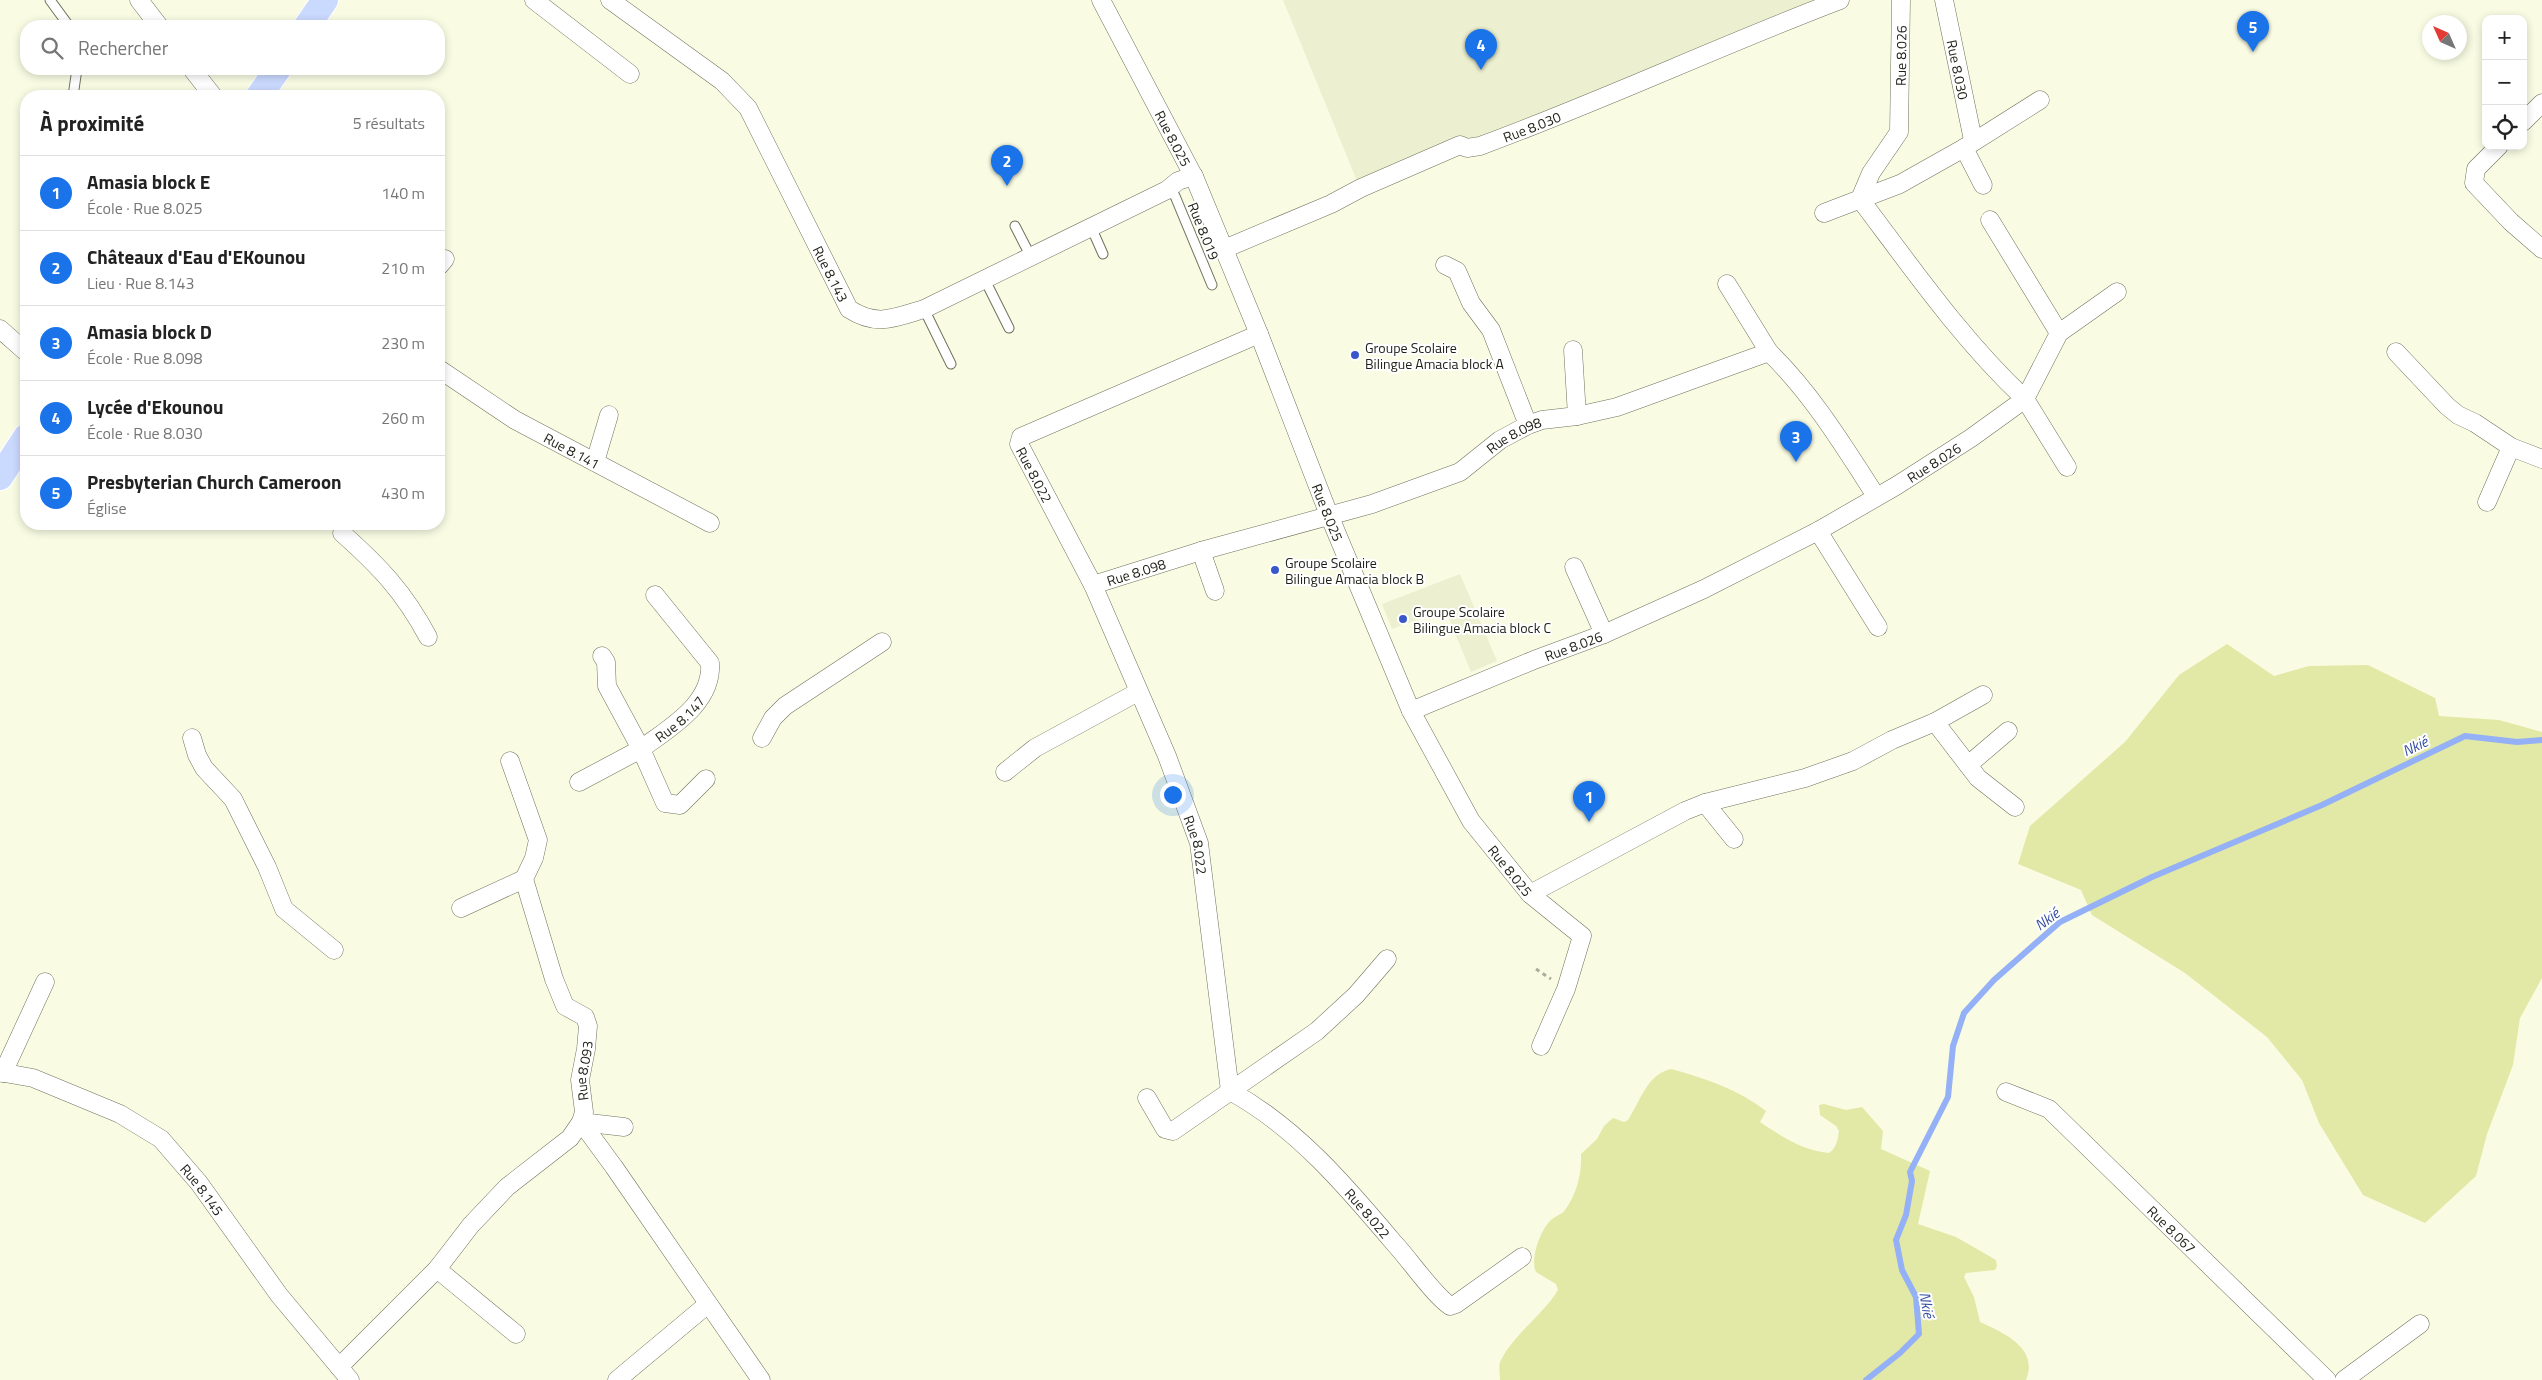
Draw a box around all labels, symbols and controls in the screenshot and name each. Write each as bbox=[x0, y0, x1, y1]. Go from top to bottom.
pin: 5 bbox=[2237, 11, 2269, 52]
north arrow bbox=[2422, 15, 2467, 60]
map controls bbox=[2482, 15, 2527, 150]
button: + bbox=[2482, 15, 2527, 60]
search box bbox=[20, 20, 445, 75]
street label: Rue 8.026 bbox=[1889, 25, 1911, 86]
pin: 4 bbox=[1465, 29, 1497, 70]
text: Rechercher bbox=[78, 33, 168, 62]
icon: search bbox=[38, 34, 66, 62]
street label: Rue 8.030 bbox=[1942, 38, 1975, 101]
button: − bbox=[2482, 60, 2527, 105]
street label: Rue 8.030 bbox=[1500, 105, 1564, 147]
button: locate bbox=[2482, 105, 2527, 150]
street label: Rue 8.025 bbox=[1150, 106, 1197, 170]
text: À proximité bbox=[40, 107, 144, 139]
text: 5 résultats bbox=[353, 111, 425, 135]
pin: 2 bbox=[991, 145, 1023, 186]
text: Amasia block E bbox=[87, 167, 210, 196]
text: 1 bbox=[52, 181, 60, 205]
text: 140 m bbox=[381, 181, 425, 205]
text: École · Rue 8.025 bbox=[87, 196, 203, 220]
street label: Rue 8.019 bbox=[1183, 199, 1225, 263]
text: Châteaux d'Eau d'EKounou bbox=[87, 242, 306, 271]
street label: Rue 8.143 bbox=[808, 242, 854, 305]
text: 2 bbox=[52, 256, 60, 280]
text: 210 m bbox=[381, 256, 425, 280]
text: Lieu · Rue 8.143 bbox=[87, 271, 194, 295]
text: Amasia block D bbox=[87, 317, 212, 346]
text: 3 bbox=[52, 331, 60, 355]
text: 230 m bbox=[381, 331, 425, 355]
place label: Groupe Scolaire Bilingue Amacia block A bbox=[1365, 337, 1504, 374]
text: École · Rue 8.098 bbox=[87, 346, 203, 370]
marker: Groupe Scolaire Bilingue Amacia block A bbox=[1349, 349, 1361, 361]
text: Lycée d'Ekounou bbox=[87, 392, 223, 421]
text: 4 bbox=[52, 406, 60, 430]
text: 260 m bbox=[381, 406, 425, 430]
street label: Rue 8.098 bbox=[1481, 411, 1544, 458]
text: École · Rue 8.030 bbox=[87, 421, 203, 445]
pin: 3 bbox=[1780, 421, 1812, 462]
street label: Rue 8.141 bbox=[540, 427, 604, 474]
street label: Rue 8.026 bbox=[1902, 437, 1965, 487]
street label: Rue 8.022 bbox=[1012, 443, 1058, 506]
text: Presbyterian Church Cameroon bbox=[87, 467, 342, 496]
street label: Rue 8.025 bbox=[1307, 480, 1349, 544]
text: 5 bbox=[52, 481, 60, 505]
text: 430 m bbox=[381, 481, 425, 505]
text: Église bbox=[87, 496, 127, 520]
street label: Rue 8.098 bbox=[1104, 552, 1168, 591]
place label: Groupe Scolaire Bilingue Amacia block B bbox=[1285, 552, 1424, 589]
marker: Groupe Scolaire Bilingue Amacia block B bbox=[1269, 564, 1281, 576]
place label: Groupe Scolaire Bilingue Amacia block C bbox=[1413, 601, 1551, 638]
marker: Groupe Scolaire Bilingue Amacia block C bbox=[1397, 613, 1409, 625]
street label: Rue 8.026 bbox=[1541, 625, 1605, 666]
street label: Rue 8.147 bbox=[650, 691, 709, 747]
water label: Nkié bbox=[2398, 729, 2433, 762]
pin: 1 bbox=[1573, 781, 1605, 822]
your location bbox=[1160, 782, 1186, 808]
street label: Rue 8.022 bbox=[1179, 812, 1213, 875]
street label: Rue 8.025 bbox=[1484, 840, 1538, 901]
water label: Nkié bbox=[2030, 901, 2065, 936]
street label: Rue 8.093 bbox=[569, 1040, 597, 1102]
street label: Rue 8.145 bbox=[176, 1159, 229, 1220]
street label: Rue 8.022 bbox=[1340, 1183, 1396, 1243]
street label: Rue 8.067 bbox=[2143, 1200, 2201, 1258]
water label: Nkié bbox=[1913, 1290, 1941, 1321]

